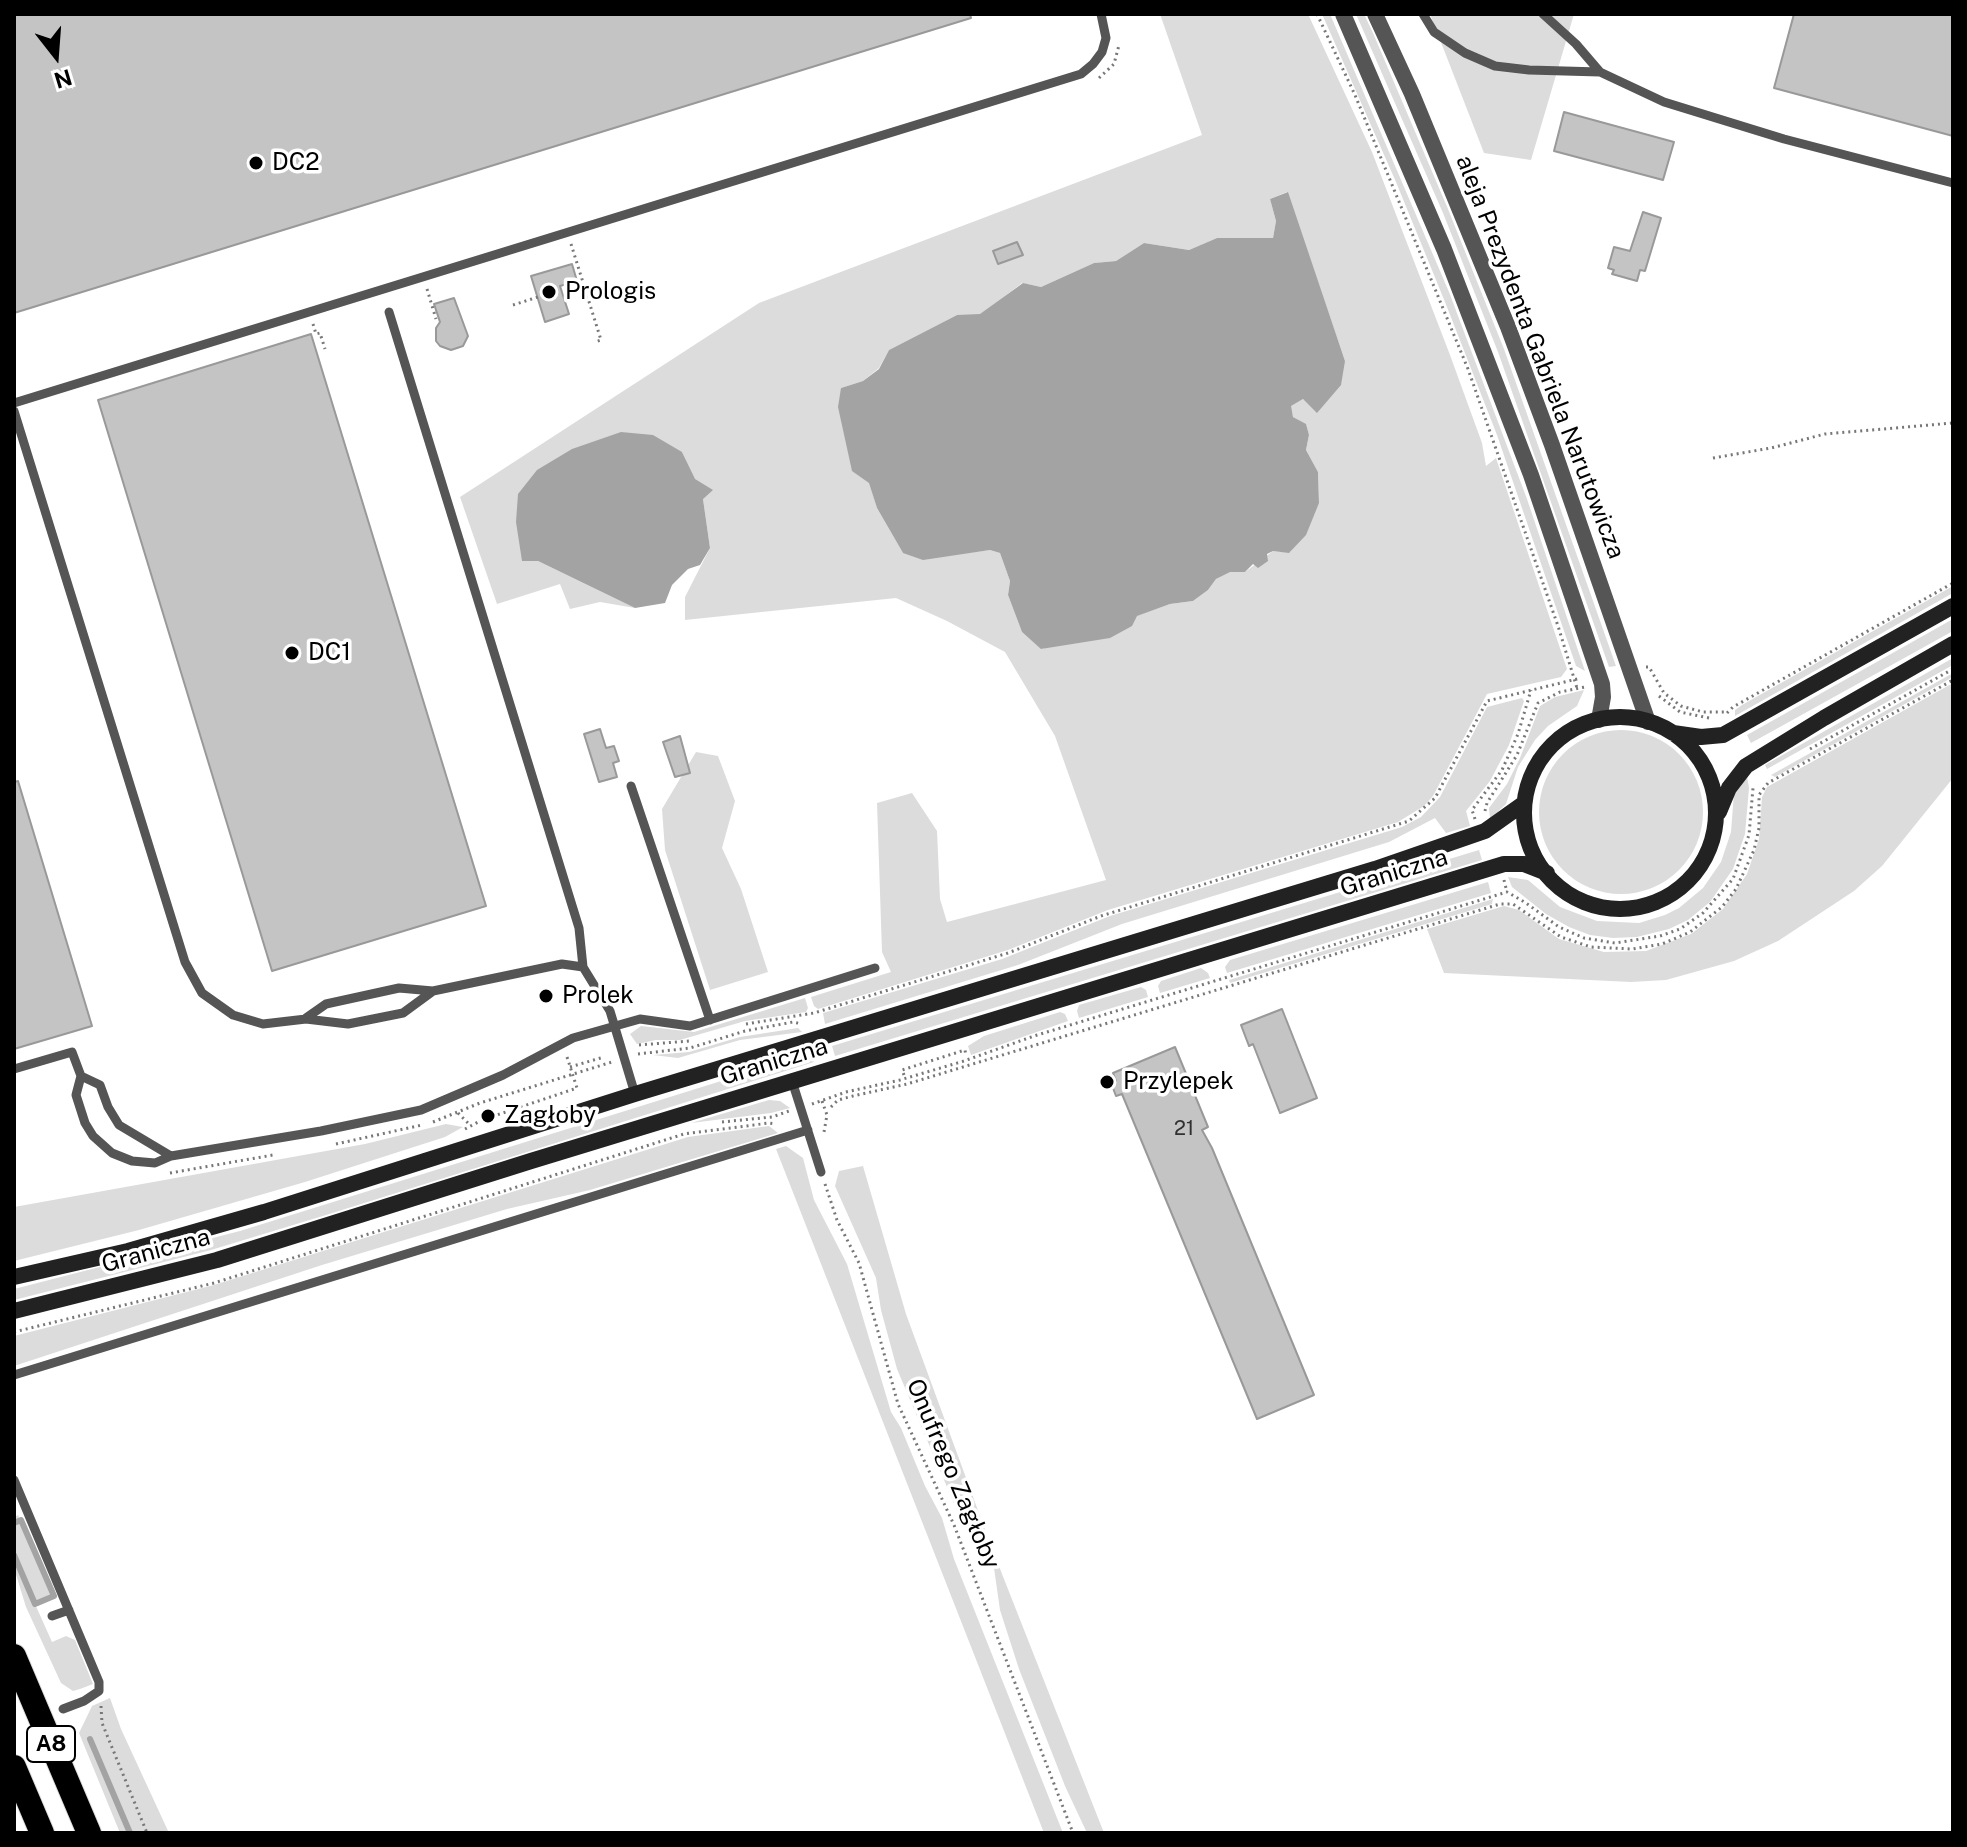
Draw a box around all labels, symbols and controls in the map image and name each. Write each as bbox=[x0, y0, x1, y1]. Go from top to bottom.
north arrow bbox=[16, 16, 96, 96]
text: N bbox=[51, 64, 75, 94]
place label: DC2 bbox=[272, 149, 319, 177]
street label: aleja Prezydenta Gabriela Narutowicza bbox=[1450, 151, 1630, 563]
marker: DC2 bbox=[247, 154, 265, 172]
place label: Prologis bbox=[565, 278, 656, 306]
marker: Prologis bbox=[540, 283, 558, 301]
place label: DC1 bbox=[308, 639, 351, 667]
marker: DC1 bbox=[283, 644, 301, 662]
street label: Graniczna bbox=[1337, 843, 1451, 903]
place label: Prolek bbox=[562, 982, 634, 1010]
marker: Prolek bbox=[537, 987, 555, 1005]
street label: Graniczna bbox=[717, 1032, 831, 1092]
place label: Przylepek bbox=[1123, 1068, 1234, 1096]
marker: Przylepek bbox=[1098, 1073, 1116, 1091]
place label: Zagłoby bbox=[504, 1102, 596, 1130]
marker: Zagłoby bbox=[479, 1107, 497, 1125]
house number: 21 bbox=[1174, 1117, 1194, 1141]
street label: Graniczna bbox=[99, 1223, 213, 1279]
street label: Onufrego Zagłoby bbox=[900, 1375, 1006, 1573]
road number: A8 bbox=[27, 1726, 75, 1762]

